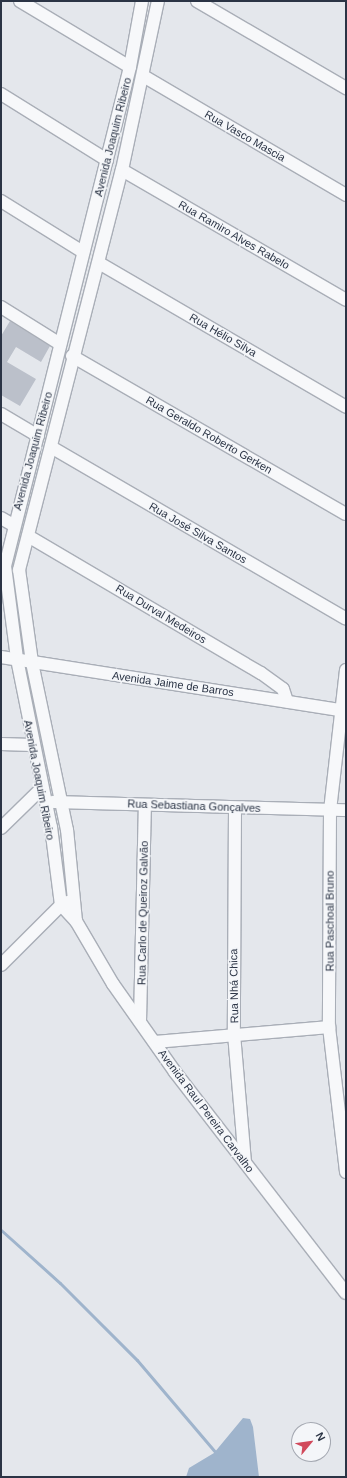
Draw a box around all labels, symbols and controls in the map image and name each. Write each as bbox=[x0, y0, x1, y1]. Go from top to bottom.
street label: Avenida Joaquim Ribeiro bbox=[92, 76, 134, 198]
street label: Rua Vasco Mascia bbox=[202, 108, 288, 164]
street label: Rua Ramiro Alves Rabelo bbox=[176, 198, 292, 272]
street label: Rua Hélio Silva bbox=[187, 310, 259, 360]
street label: Avenida Joaquim Ribeiro bbox=[11, 390, 55, 512]
street label: Rua Geraldo Roberto Gerken bbox=[143, 393, 275, 477]
street label: Rua José Silva Santos bbox=[147, 500, 249, 566]
street label: Rua Durval Medeiros bbox=[113, 582, 209, 646]
street label: Avenida Jaime de Barros bbox=[111, 669, 235, 699]
street label: Avenida Joaquim Ribeiro bbox=[21, 719, 57, 841]
street label: Rua Sebastiana Gonçalves bbox=[127, 797, 261, 815]
street label: Rua Carlo de Queiroz Galvão bbox=[135, 841, 151, 985]
street label: Rua Paschoal Bruno bbox=[323, 871, 337, 971]
street label: Rua Nhá Chica bbox=[227, 949, 241, 1023]
street label: Avenida Raul Pereira Carvalho bbox=[155, 1047, 257, 1175]
north arrow bbox=[291, 1422, 331, 1462]
text: N bbox=[313, 1430, 328, 1443]

